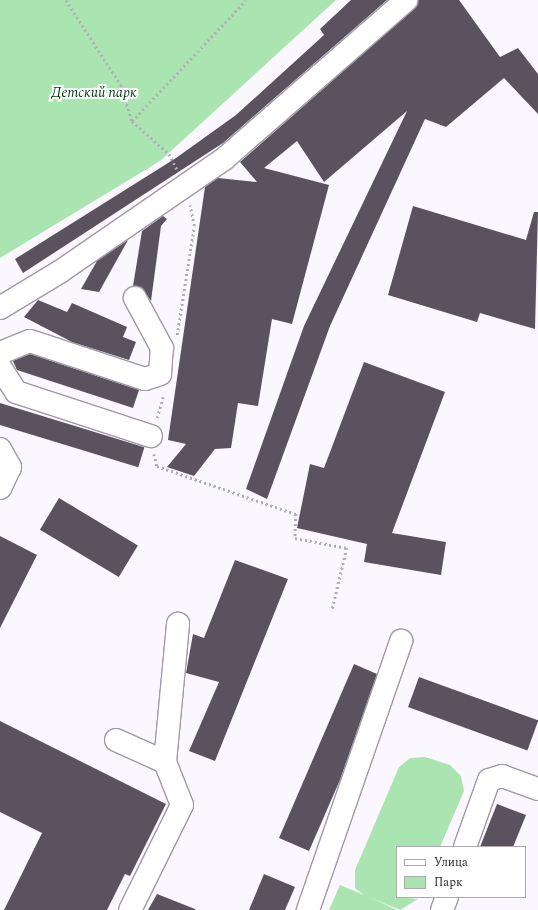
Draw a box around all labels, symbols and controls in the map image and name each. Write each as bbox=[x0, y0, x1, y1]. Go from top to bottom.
park label: Детский парк bbox=[51, 85, 137, 101]
legend bbox=[396, 846, 526, 898]
text: Улица bbox=[434, 853, 468, 872]
text: Парк bbox=[434, 873, 463, 892]

